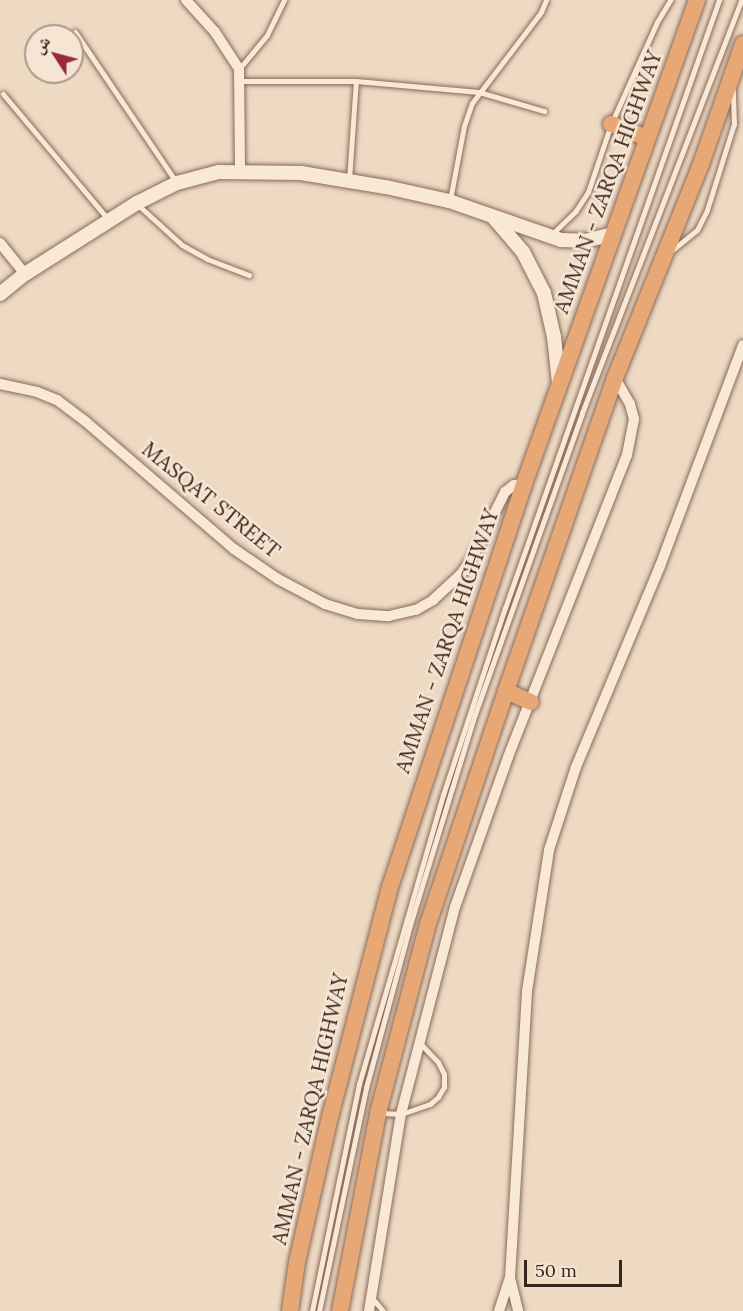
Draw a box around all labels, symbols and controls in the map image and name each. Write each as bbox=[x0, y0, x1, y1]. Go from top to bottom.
north arrow bbox=[24, 24, 84, 84]
text: ش bbox=[28, 32, 54, 57]
street label: AMMAN - ZARQA HIGHWAY bbox=[549, 47, 667, 317]
street label: MASQAT STREET bbox=[137, 437, 285, 563]
street label: AMMAN - ZARQA HIGHWAY bbox=[390, 506, 504, 776]
street label: AMMAN - ZARQA HIGHWAY bbox=[266, 971, 354, 1247]
scale bar bbox=[527, 1248, 624, 1286]
text: 50 m bbox=[535, 1259, 577, 1282]

